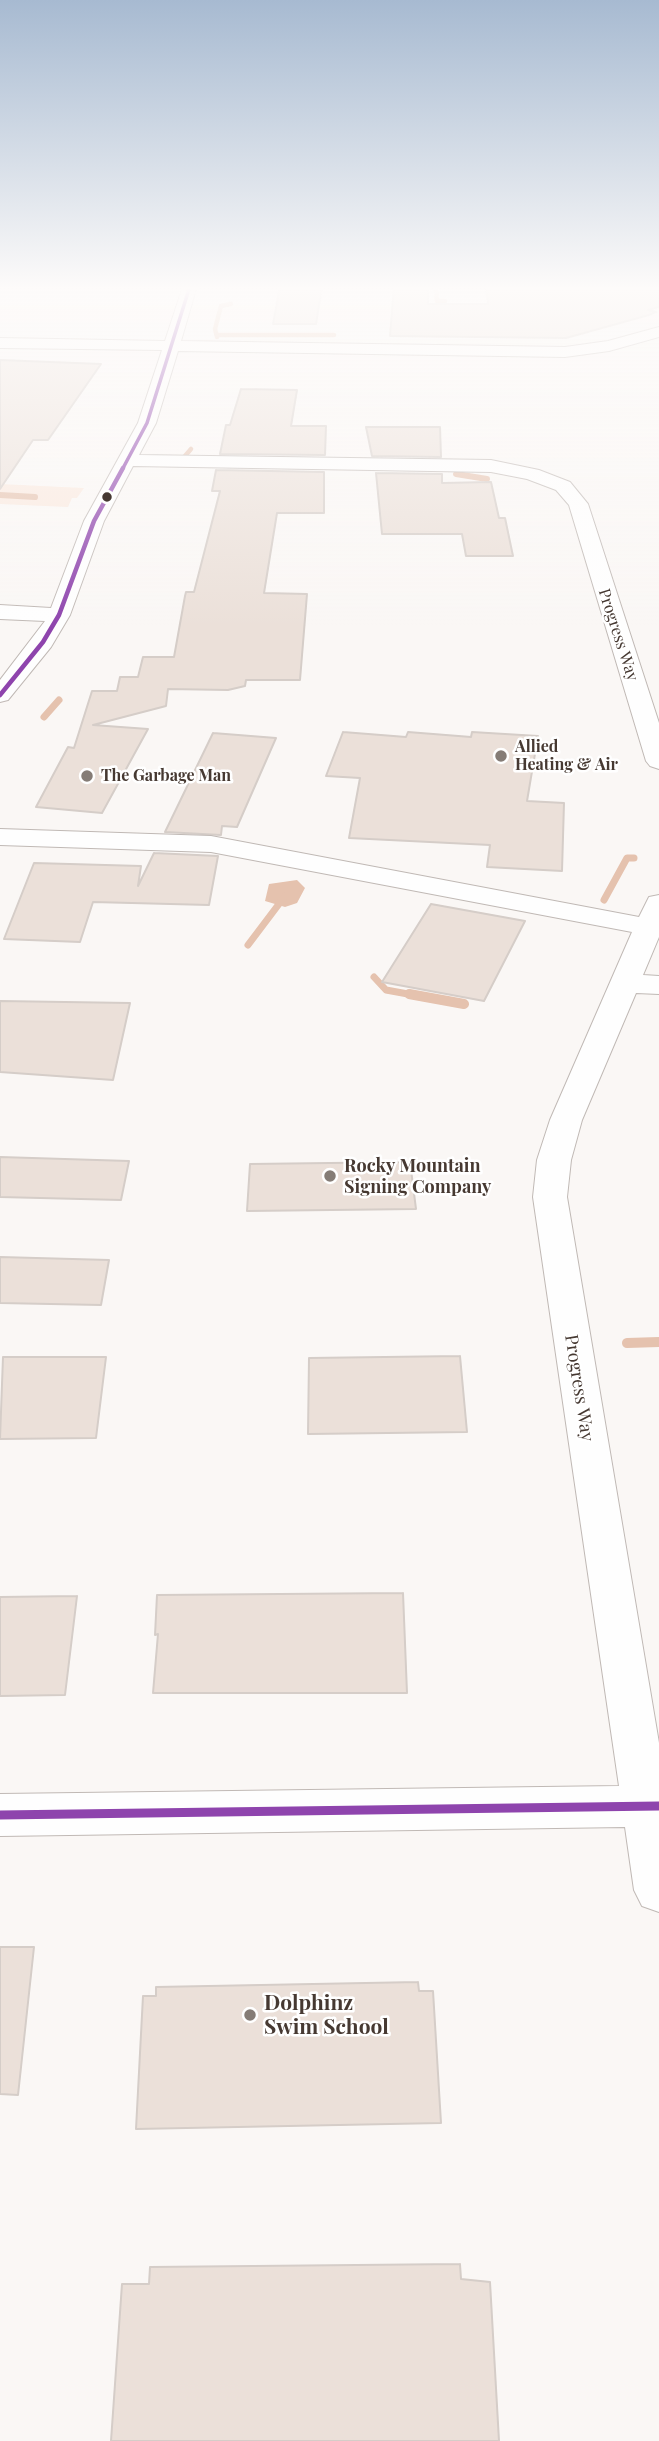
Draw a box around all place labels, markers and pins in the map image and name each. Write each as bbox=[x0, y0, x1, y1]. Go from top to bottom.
unlabelled marker bbox=[100, 490, 114, 504]
place label: Allied Heating & Air bbox=[515, 737, 618, 775]
marker: Allied Heating & Air bbox=[493, 748, 509, 764]
place label: The Garbage Man bbox=[101, 766, 231, 786]
marker: The Garbage Man bbox=[79, 768, 95, 784]
place label: Rocky Mountain Signing Company bbox=[344, 1155, 491, 1198]
marker: Rocky Mountain Signing Company bbox=[322, 1168, 338, 1184]
place label: Dolphinz Swim School bbox=[264, 1990, 389, 2040]
marker: Dolphinz Swim School bbox=[242, 2007, 258, 2023]

